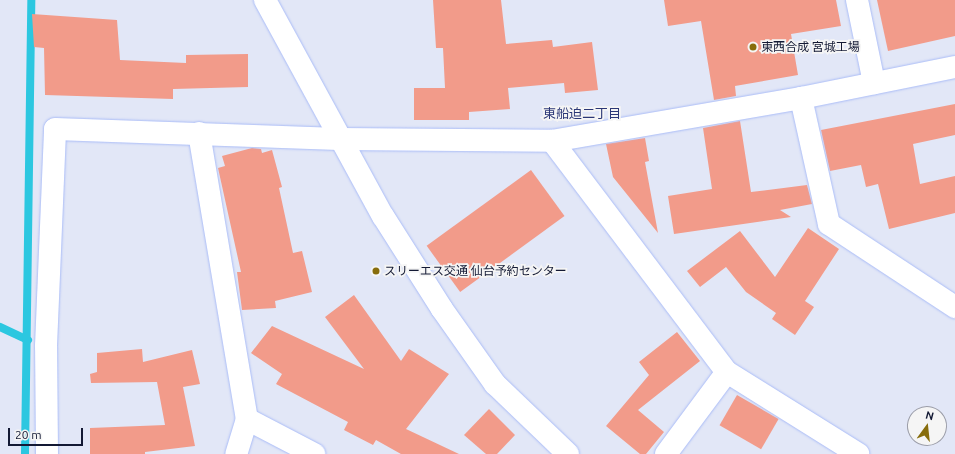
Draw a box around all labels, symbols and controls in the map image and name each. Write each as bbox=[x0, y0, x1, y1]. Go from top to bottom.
place label: 東西合成 宮城工場 bbox=[761, 40, 860, 54]
marker: 東西合成 宮城工場 bbox=[748, 42, 758, 52]
district label: 東船迫二丁目 bbox=[543, 105, 621, 121]
place label: スリーエス交通 仙台予約センター bbox=[384, 264, 567, 278]
marker: スリーエス交通 仙台予約センター bbox=[371, 266, 381, 276]
north arrow bbox=[907, 406, 947, 446]
text: N bbox=[924, 409, 935, 422]
scale bar bbox=[10, 420, 85, 446]
text: 20 m bbox=[15, 428, 42, 441]

